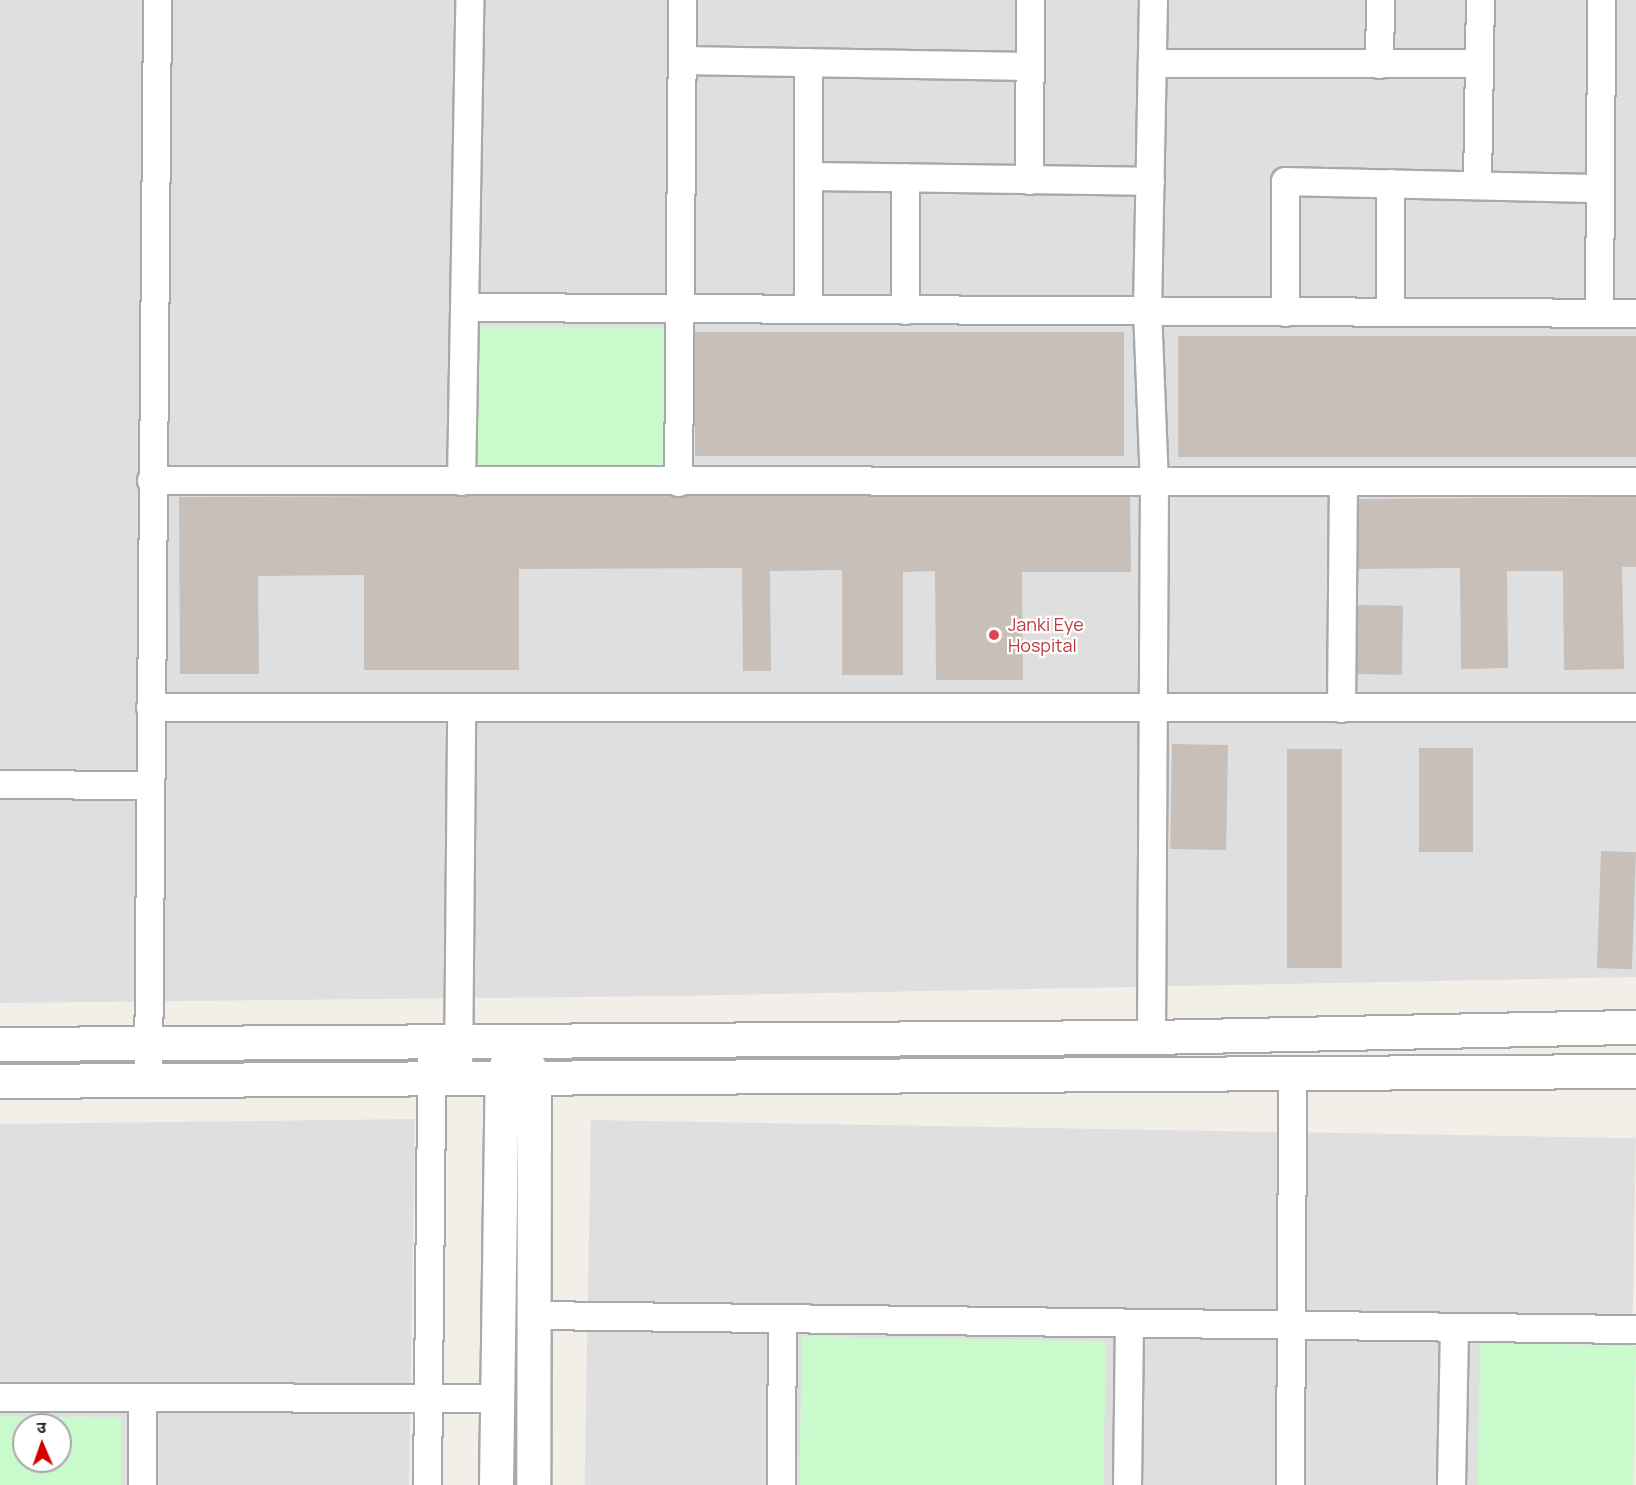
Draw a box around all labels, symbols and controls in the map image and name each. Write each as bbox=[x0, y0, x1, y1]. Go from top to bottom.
place label: Janki Eye Hospital bbox=[1008, 614, 1084, 656]
marker: Janki Eye Hospital bbox=[985, 626, 1003, 644]
north arrow bbox=[12, 1413, 72, 1473]
text: उ bbox=[36, 1416, 47, 1438]

